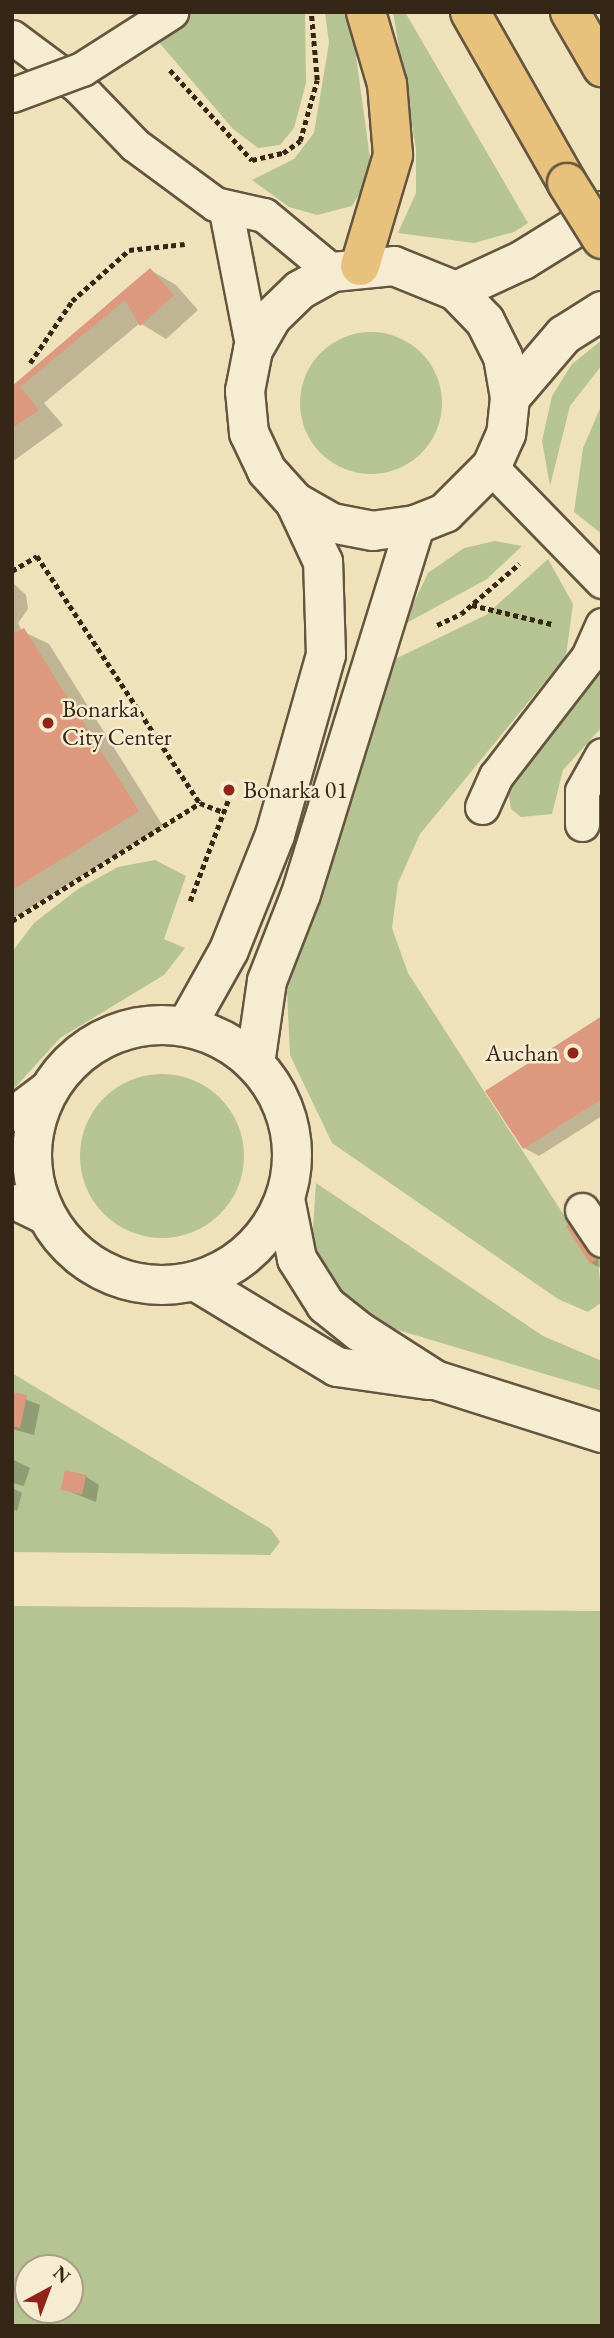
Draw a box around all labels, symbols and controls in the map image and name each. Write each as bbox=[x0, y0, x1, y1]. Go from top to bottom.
place label: Bonarka City Center bbox=[62, 695, 172, 751]
marker: Bonarka City Center bbox=[40, 715, 56, 731]
place label: Bonarka 01 bbox=[243, 776, 348, 804]
marker: Bonarka 01 bbox=[221, 782, 237, 798]
place label: Auchan bbox=[485, 1039, 559, 1067]
marker: Auchan bbox=[565, 1045, 581, 1061]
north arrow bbox=[14, 2254, 84, 2324]
text: N bbox=[48, 2260, 76, 2289]

